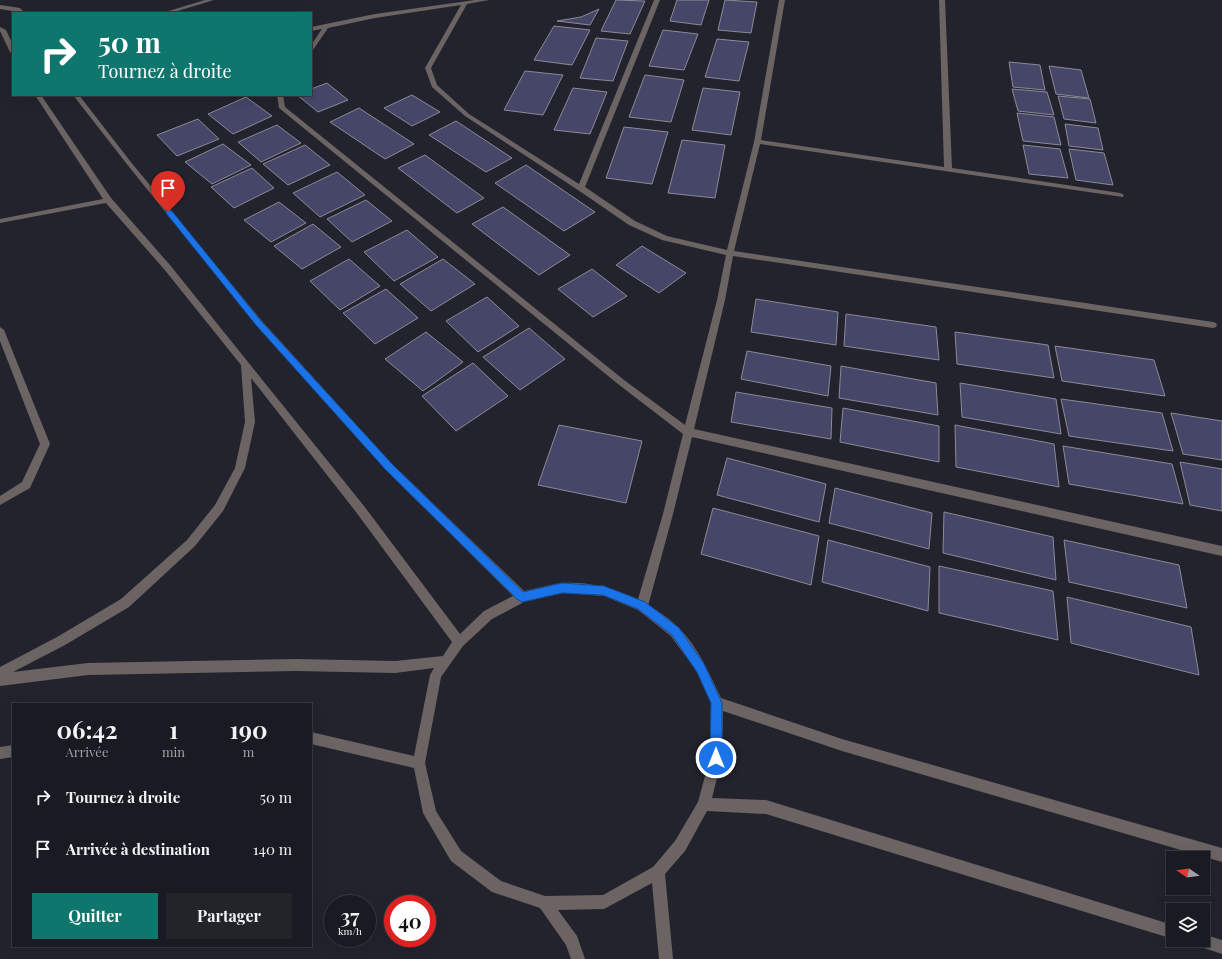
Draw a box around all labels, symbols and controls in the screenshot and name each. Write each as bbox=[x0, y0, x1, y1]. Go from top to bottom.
text: 50 m bbox=[98, 23, 161, 60]
icon: right bbox=[32, 28, 84, 80]
text: Tournez à droite bbox=[98, 59, 232, 83]
pin bbox=[151, 171, 185, 212]
icon: arrive bbox=[157, 177, 179, 199]
text: 06:42 bbox=[56, 713, 118, 745]
text: 1 bbox=[169, 713, 178, 745]
text: 190 bbox=[230, 713, 268, 745]
position arrow bbox=[695, 737, 737, 779]
text: Arrivée bbox=[66, 743, 108, 760]
text: min bbox=[162, 743, 185, 760]
text: m bbox=[243, 743, 254, 760]
icon: right bbox=[32, 786, 54, 808]
text: Tournez à droite bbox=[66, 787, 180, 807]
text: 50 m bbox=[260, 787, 292, 807]
icon: arrive bbox=[32, 838, 54, 860]
text: Arrivée à destination bbox=[66, 839, 210, 859]
text: 140 m bbox=[253, 839, 292, 859]
north arrow bbox=[1166, 851, 1210, 895]
map controls bbox=[1166, 851, 1210, 947]
button: Quitter bbox=[32, 893, 158, 939]
button: Partager bbox=[166, 893, 292, 939]
speed limit sign: 40 bbox=[384, 895, 436, 947]
text: 37 bbox=[341, 902, 359, 929]
button: layers bbox=[1166, 903, 1210, 947]
text: km/h bbox=[338, 924, 362, 938]

